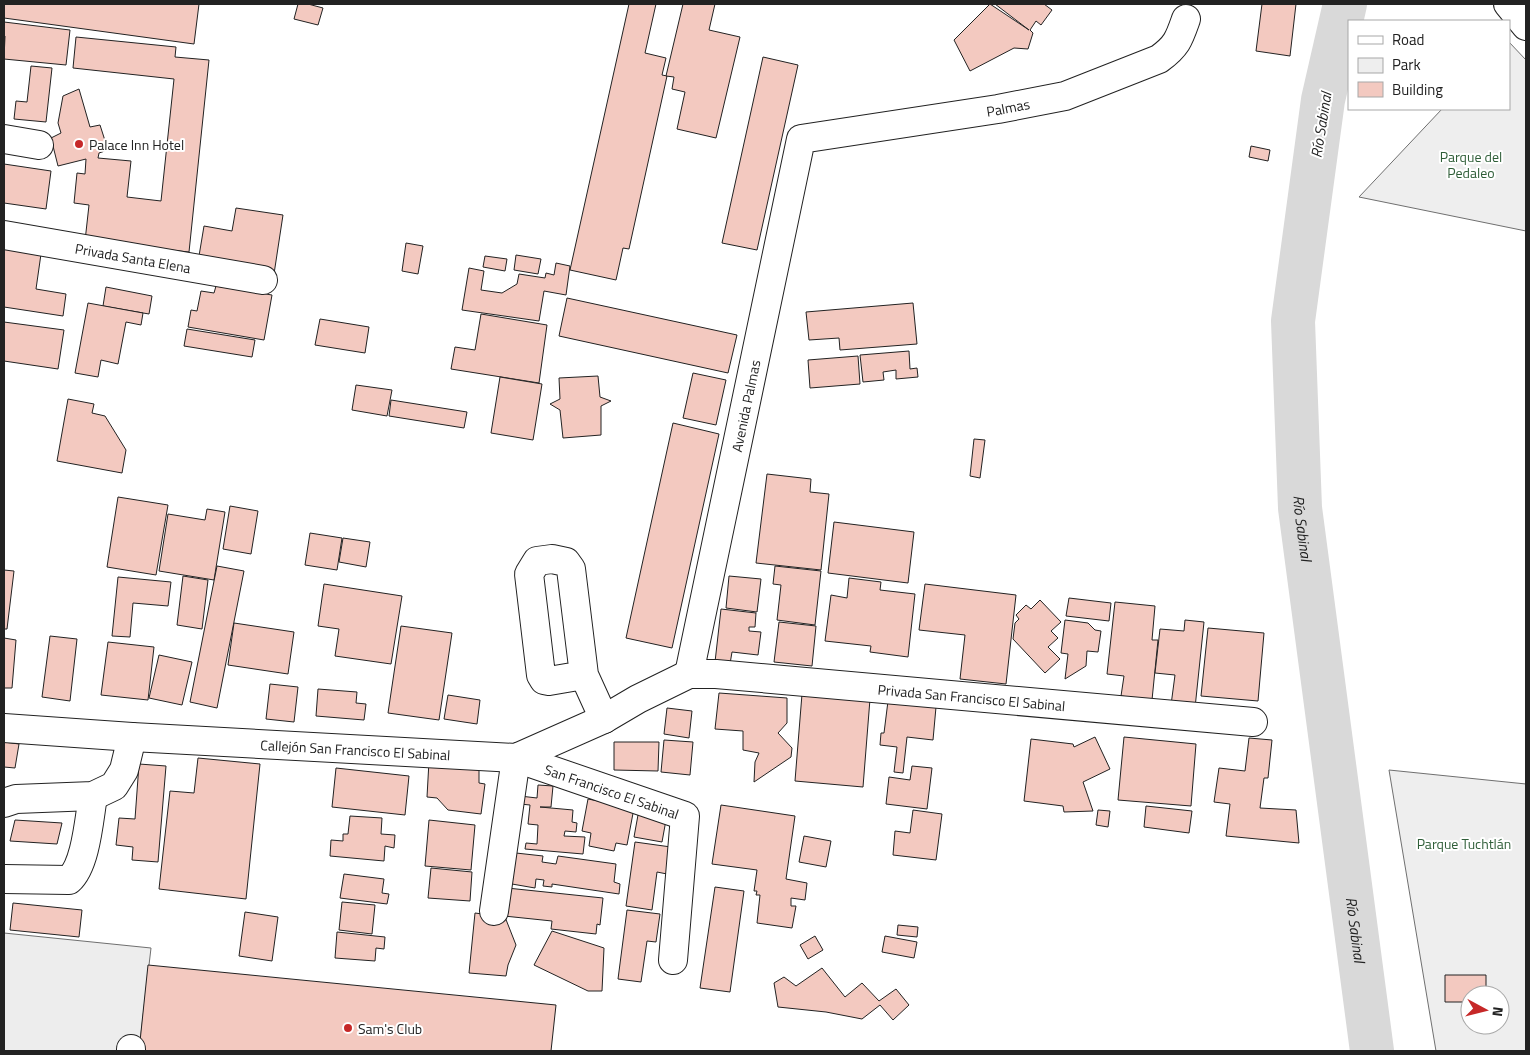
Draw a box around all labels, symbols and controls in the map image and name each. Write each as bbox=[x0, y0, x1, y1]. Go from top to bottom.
legend bbox=[1348, 20, 1510, 110]
text: Road bbox=[1392, 28, 1424, 51]
text: Park bbox=[1392, 53, 1421, 76]
text: Building bbox=[1392, 78, 1443, 101]
water label: Río Sabinal bbox=[1304, 89, 1338, 159]
street label: Palmas bbox=[985, 93, 1031, 121]
place label: Palace Inn Hotel bbox=[89, 134, 184, 155]
marker: Palace Inn Hotel bbox=[73, 138, 85, 150]
park label: Parque del Pedaleo bbox=[1440, 146, 1502, 183]
street label: Privada Santa Elena bbox=[74, 237, 193, 278]
street label: Avenida Palmas bbox=[725, 358, 765, 454]
water label: Río Sabinal bbox=[1288, 495, 1319, 564]
street label: Privada San Francisco El Sabinal bbox=[877, 678, 1066, 716]
street label: Callejón San Francisco El Sabinal bbox=[260, 734, 451, 765]
street label: San Francisco El Sabinal bbox=[542, 758, 682, 824]
park label: Parque Tuchtlán bbox=[1417, 833, 1511, 854]
water label: Río Sabinal bbox=[1340, 895, 1372, 966]
north arrow bbox=[1460, 985, 1510, 1035]
text: N bbox=[1487, 1006, 1509, 1018]
place label: Sam's Club bbox=[358, 1018, 422, 1039]
marker: Sam's Club bbox=[342, 1022, 354, 1034]

